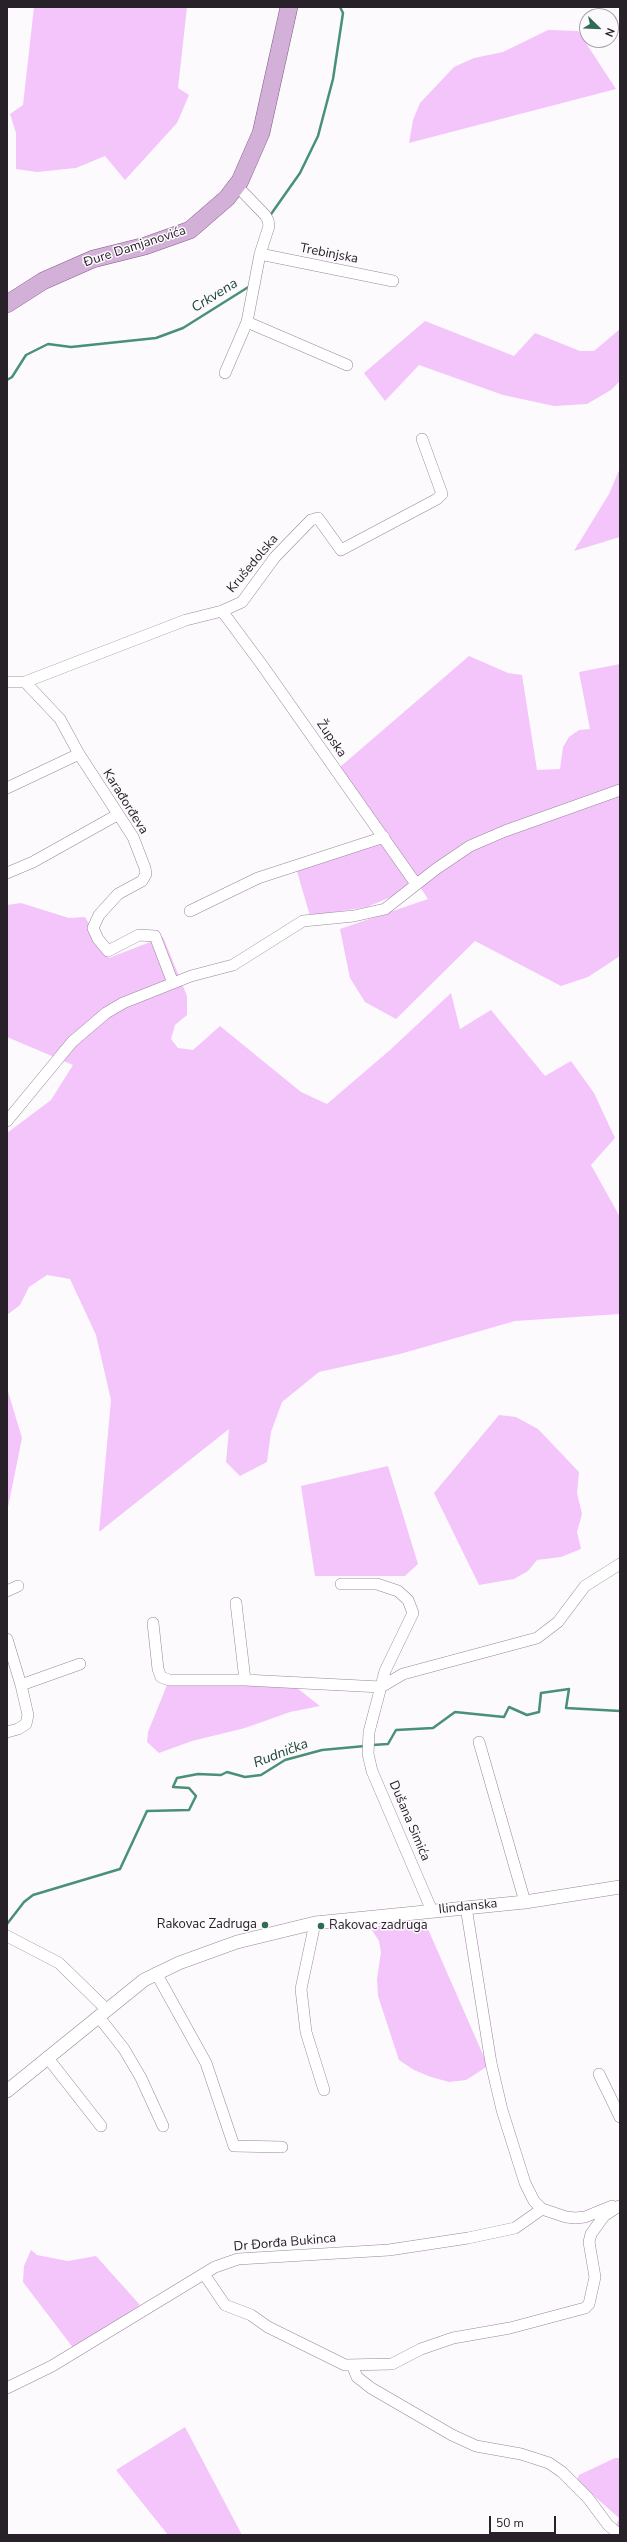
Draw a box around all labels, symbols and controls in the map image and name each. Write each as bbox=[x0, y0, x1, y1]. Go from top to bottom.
north arrow bbox=[579, 8, 619, 48]
text: N bbox=[601, 26, 618, 39]
street label: Đure Damjanovića bbox=[82, 223, 188, 271]
street label: Trebinjska bbox=[299, 241, 359, 267]
water label: Crkvena bbox=[189, 275, 241, 317]
street label: Krušedolska bbox=[224, 532, 282, 596]
street label: Župska bbox=[313, 717, 349, 761]
street label: Karađorđeva bbox=[99, 767, 151, 837]
water label: Rudnička bbox=[251, 1736, 311, 1772]
street label: Dušana Simića bbox=[385, 1779, 433, 1863]
street label: Ilindanska bbox=[438, 1896, 498, 1918]
place label: Rakovac Zadruga bbox=[157, 1917, 257, 1933]
place label: Rakovac zadruga bbox=[329, 1918, 428, 1934]
marker: Rakovac Zadruga bbox=[260, 1920, 270, 1930]
marker: Rakovac zadruga bbox=[316, 1921, 326, 1931]
street label: Dr Đorđa Bukinca bbox=[233, 2231, 337, 2255]
scale bar bbox=[491, 2508, 558, 2534]
text: 50 m bbox=[496, 2515, 524, 2531]

